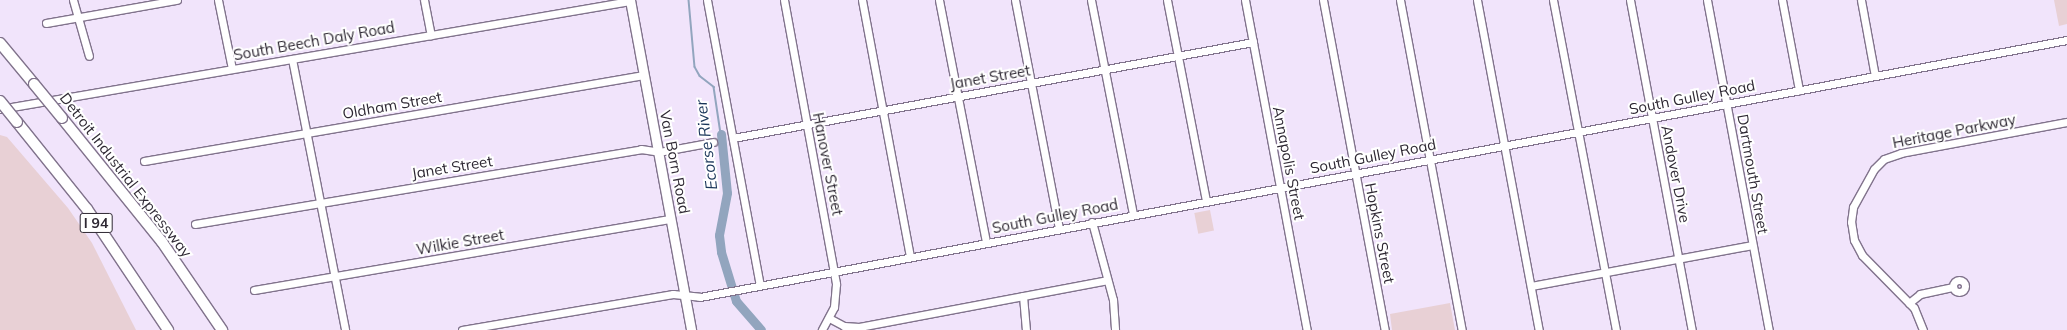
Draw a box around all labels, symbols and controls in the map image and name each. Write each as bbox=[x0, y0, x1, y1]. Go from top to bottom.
street label: South Beech Daly Road bbox=[232, 18, 396, 64]
street label: Janet Street bbox=[948, 61, 1032, 93]
street label: South Gulley Road bbox=[1627, 76, 1757, 118]
street label: Oldham Street bbox=[341, 87, 443, 123]
street label: Detroit Industrial Expressway bbox=[56, 89, 196, 261]
water label: Ecorse River bbox=[691, 99, 721, 191]
street label: Annapolis Street bbox=[1269, 105, 1309, 221]
street label: Van Born Road bbox=[656, 109, 694, 215]
street label: Heritage Parkway bbox=[1891, 110, 2017, 152]
street label: Hanover Street bbox=[809, 111, 847, 217]
street label: Dartmouth Street bbox=[1734, 113, 1772, 235]
street label: Andover Drive bbox=[1658, 124, 1694, 224]
street label: South Gulley Road bbox=[1308, 135, 1438, 177]
street label: Janet Street bbox=[410, 152, 494, 182]
street label: Hopkins Street bbox=[1361, 181, 1399, 285]
street label: South Gulley Road bbox=[990, 195, 1120, 237]
road number: I 94 bbox=[79, 211, 113, 235]
street label: Wilkie Street bbox=[415, 225, 505, 259]

